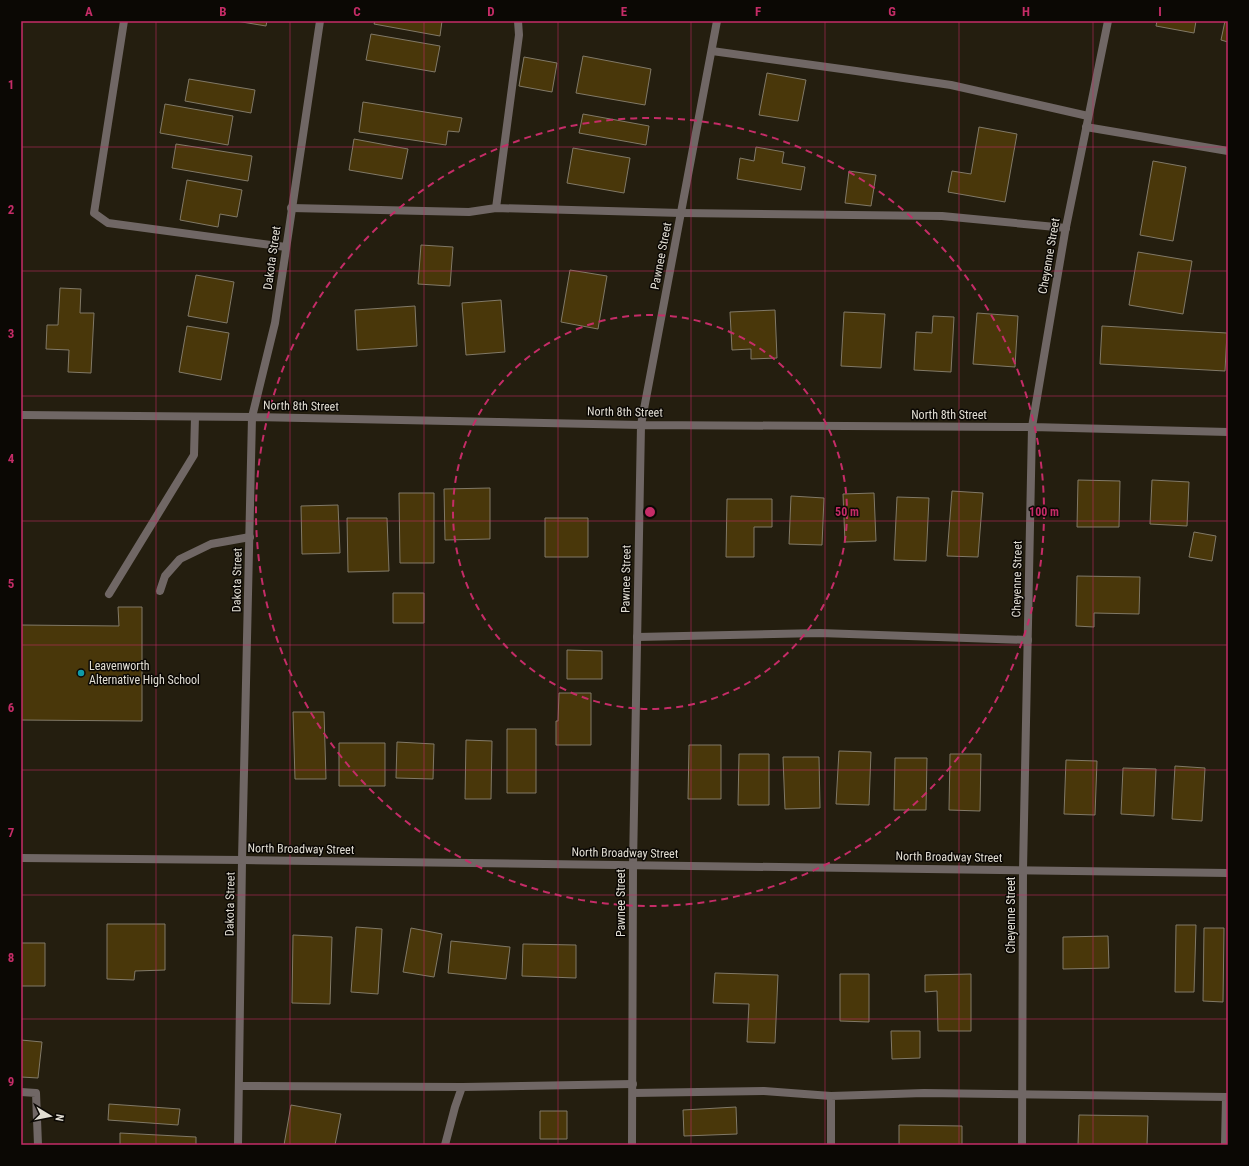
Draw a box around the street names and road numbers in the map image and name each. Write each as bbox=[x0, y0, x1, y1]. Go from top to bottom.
street label: Cheyenne Street bbox=[1035, 217, 1063, 295]
street label: Pawnee Street bbox=[648, 221, 674, 291]
street label: Dakota Street bbox=[261, 225, 283, 291]
street label: North 8th Street bbox=[263, 398, 339, 414]
street label: North 8th Street bbox=[587, 404, 663, 420]
street label: North 8th Street bbox=[911, 408, 987, 422]
street label: Cheyenne Street bbox=[1009, 540, 1025, 618]
street label: Pawnee Street bbox=[618, 544, 634, 613]
street label: Dakota Street bbox=[229, 547, 245, 612]
street label: North Broadway Street bbox=[248, 841, 355, 857]
street label: North Broadway Street bbox=[572, 845, 679, 861]
street label: North Broadway Street bbox=[896, 849, 1003, 865]
street label: Pawnee Street bbox=[614, 869, 628, 937]
street label: Dakota Street bbox=[222, 871, 238, 936]
street label: Cheyenne Street bbox=[1004, 876, 1018, 953]

